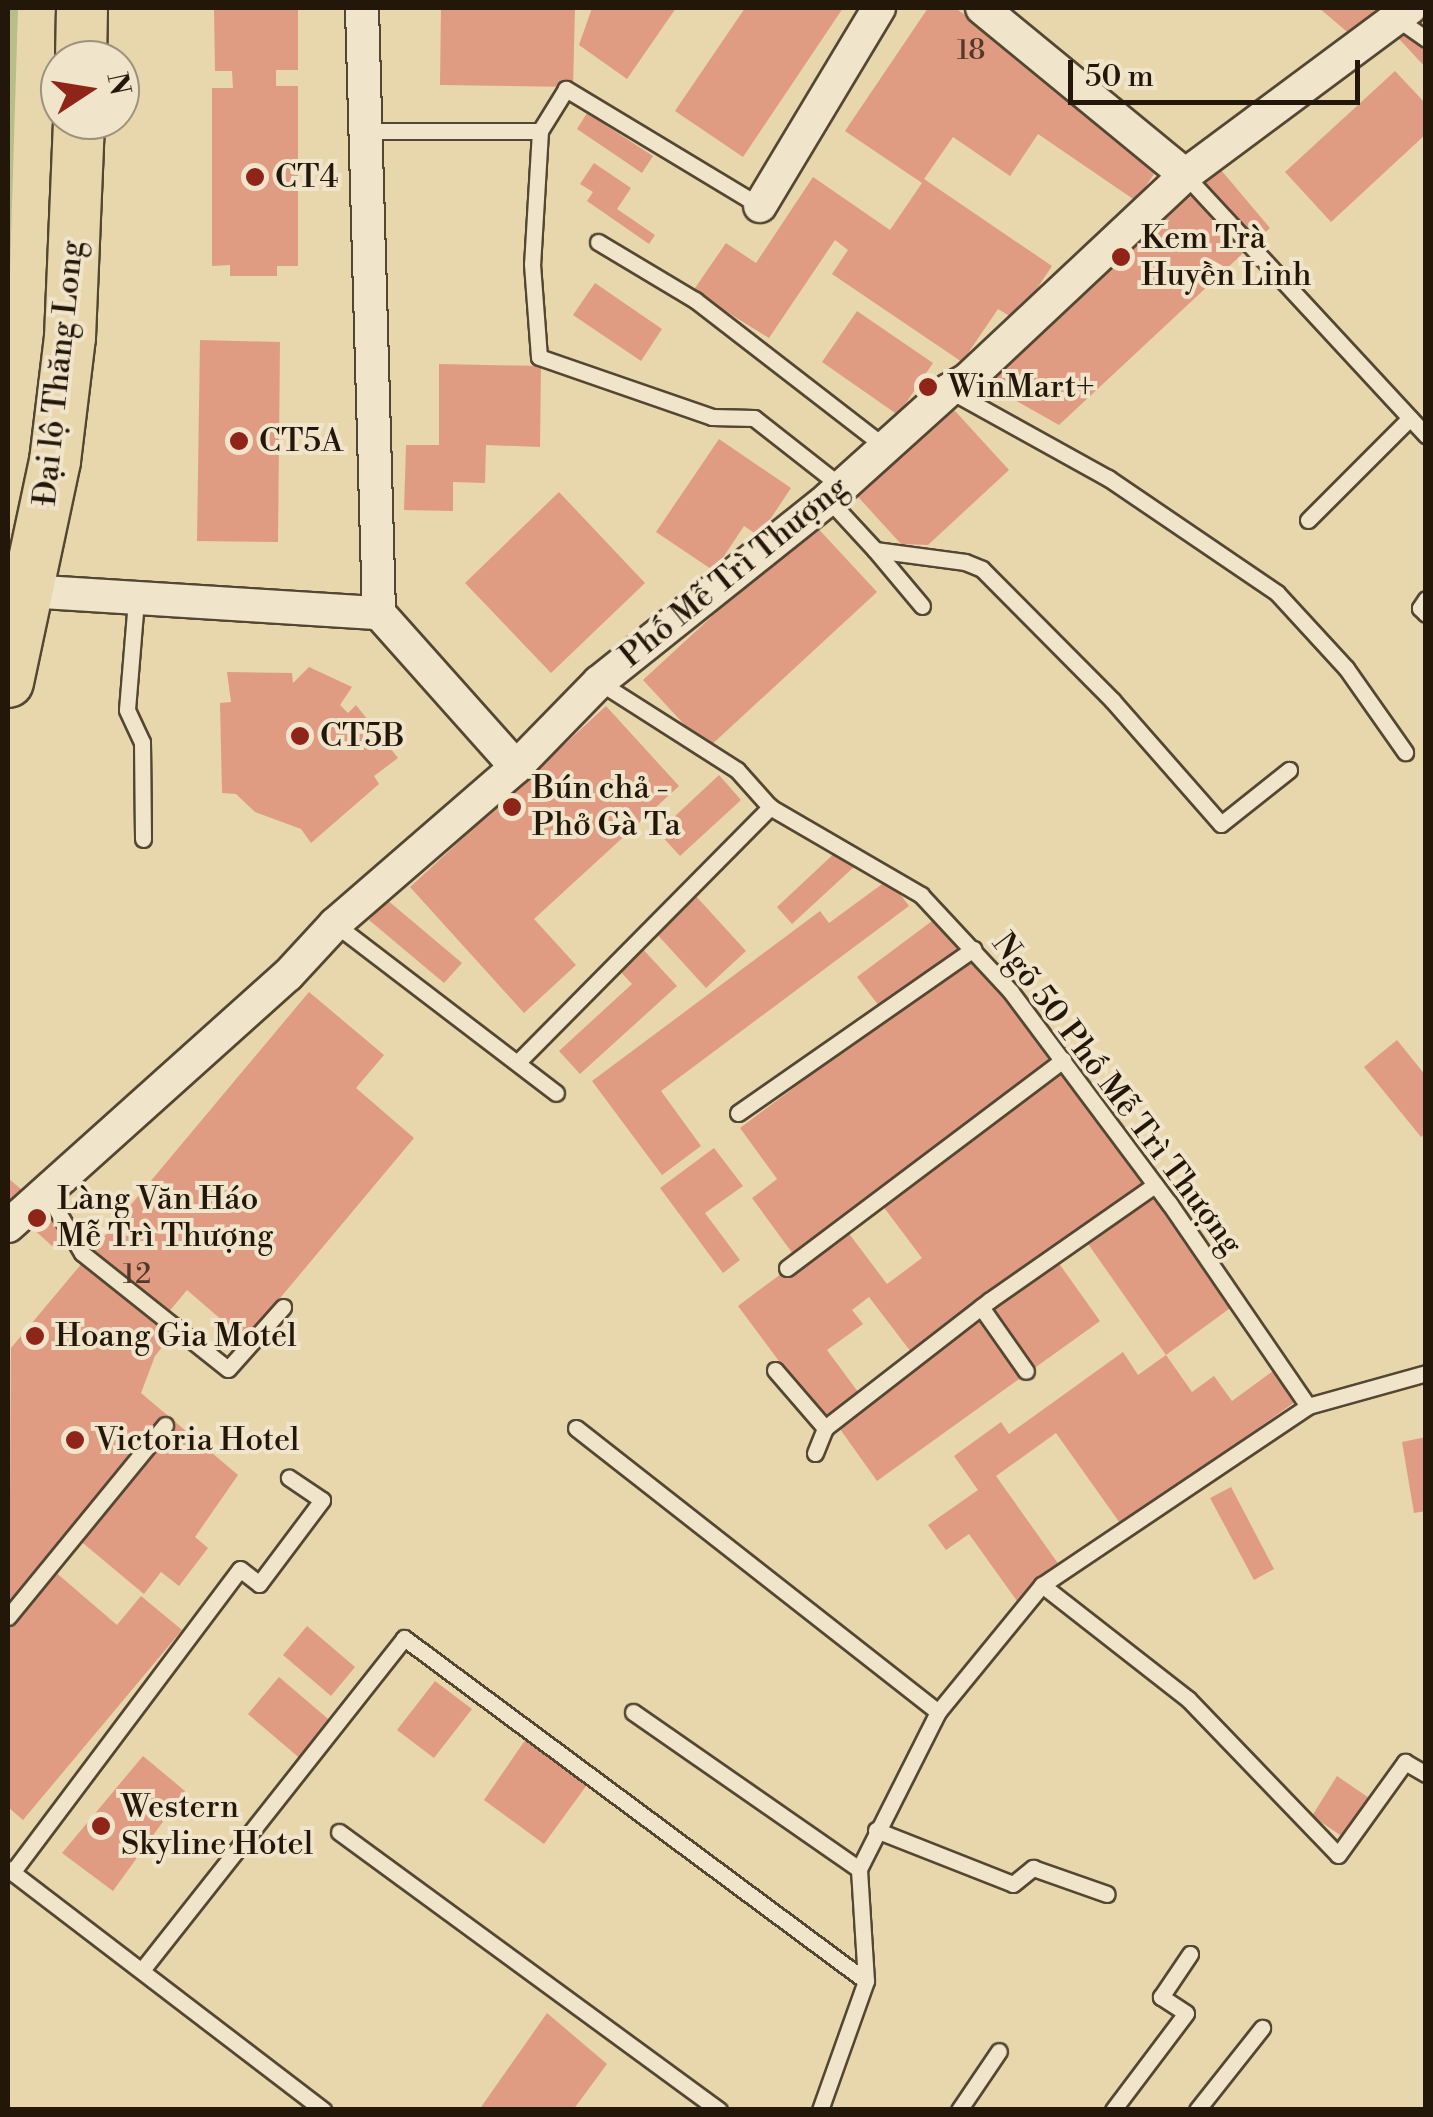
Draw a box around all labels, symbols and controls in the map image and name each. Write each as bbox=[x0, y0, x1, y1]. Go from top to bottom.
house number: 18 bbox=[957, 34, 985, 68]
north arrow bbox=[40, 40, 140, 140]
scale bar bbox=[1073, 40, 1366, 102]
text: 50 m bbox=[1085, 58, 1154, 96]
text: N bbox=[98, 70, 137, 99]
place label: CT4 bbox=[275, 158, 339, 196]
marker: CT4 bbox=[244, 166, 266, 188]
place label: Kem Trà Huyền Linh bbox=[1141, 220, 1312, 295]
street label: Đại lộ Thăng Long bbox=[26, 238, 92, 508]
marker: Kem Trà Huyền Linh bbox=[1110, 246, 1132, 268]
place label: WinMart+ bbox=[948, 368, 1095, 406]
marker: WinMart+ bbox=[917, 376, 939, 398]
place label: CT5A bbox=[259, 422, 343, 460]
marker: CT5A bbox=[228, 430, 250, 452]
street label: Phố Mễ Trì Thượng bbox=[612, 468, 856, 676]
place label: CT5B bbox=[320, 717, 405, 755]
marker: CT5B bbox=[289, 725, 311, 747]
place label: Bún chả - Phở Gà Ta bbox=[532, 770, 681, 845]
marker: Bún chả - Phở Gà Ta bbox=[501, 796, 523, 818]
street label: Ngõ 50 Phố Mễ Trì Thượng bbox=[984, 926, 1250, 1262]
place label: Làng Văn Háo Mễ Trì Thượng bbox=[57, 1181, 274, 1256]
marker: Làng Văn Háo Mễ Trì Thượng bbox=[26, 1207, 48, 1229]
house number: 12 bbox=[123, 1258, 151, 1292]
place label: Hoang Gia Motel bbox=[55, 1317, 297, 1355]
marker: Hoang Gia Motel bbox=[24, 1325, 46, 1347]
place label: Victoria Hotel bbox=[95, 1421, 300, 1459]
marker: Victoria Hotel bbox=[64, 1429, 86, 1451]
place label: Western Skyline Hotel bbox=[121, 1789, 313, 1864]
marker: Western Skyline Hotel bbox=[90, 1815, 112, 1837]

